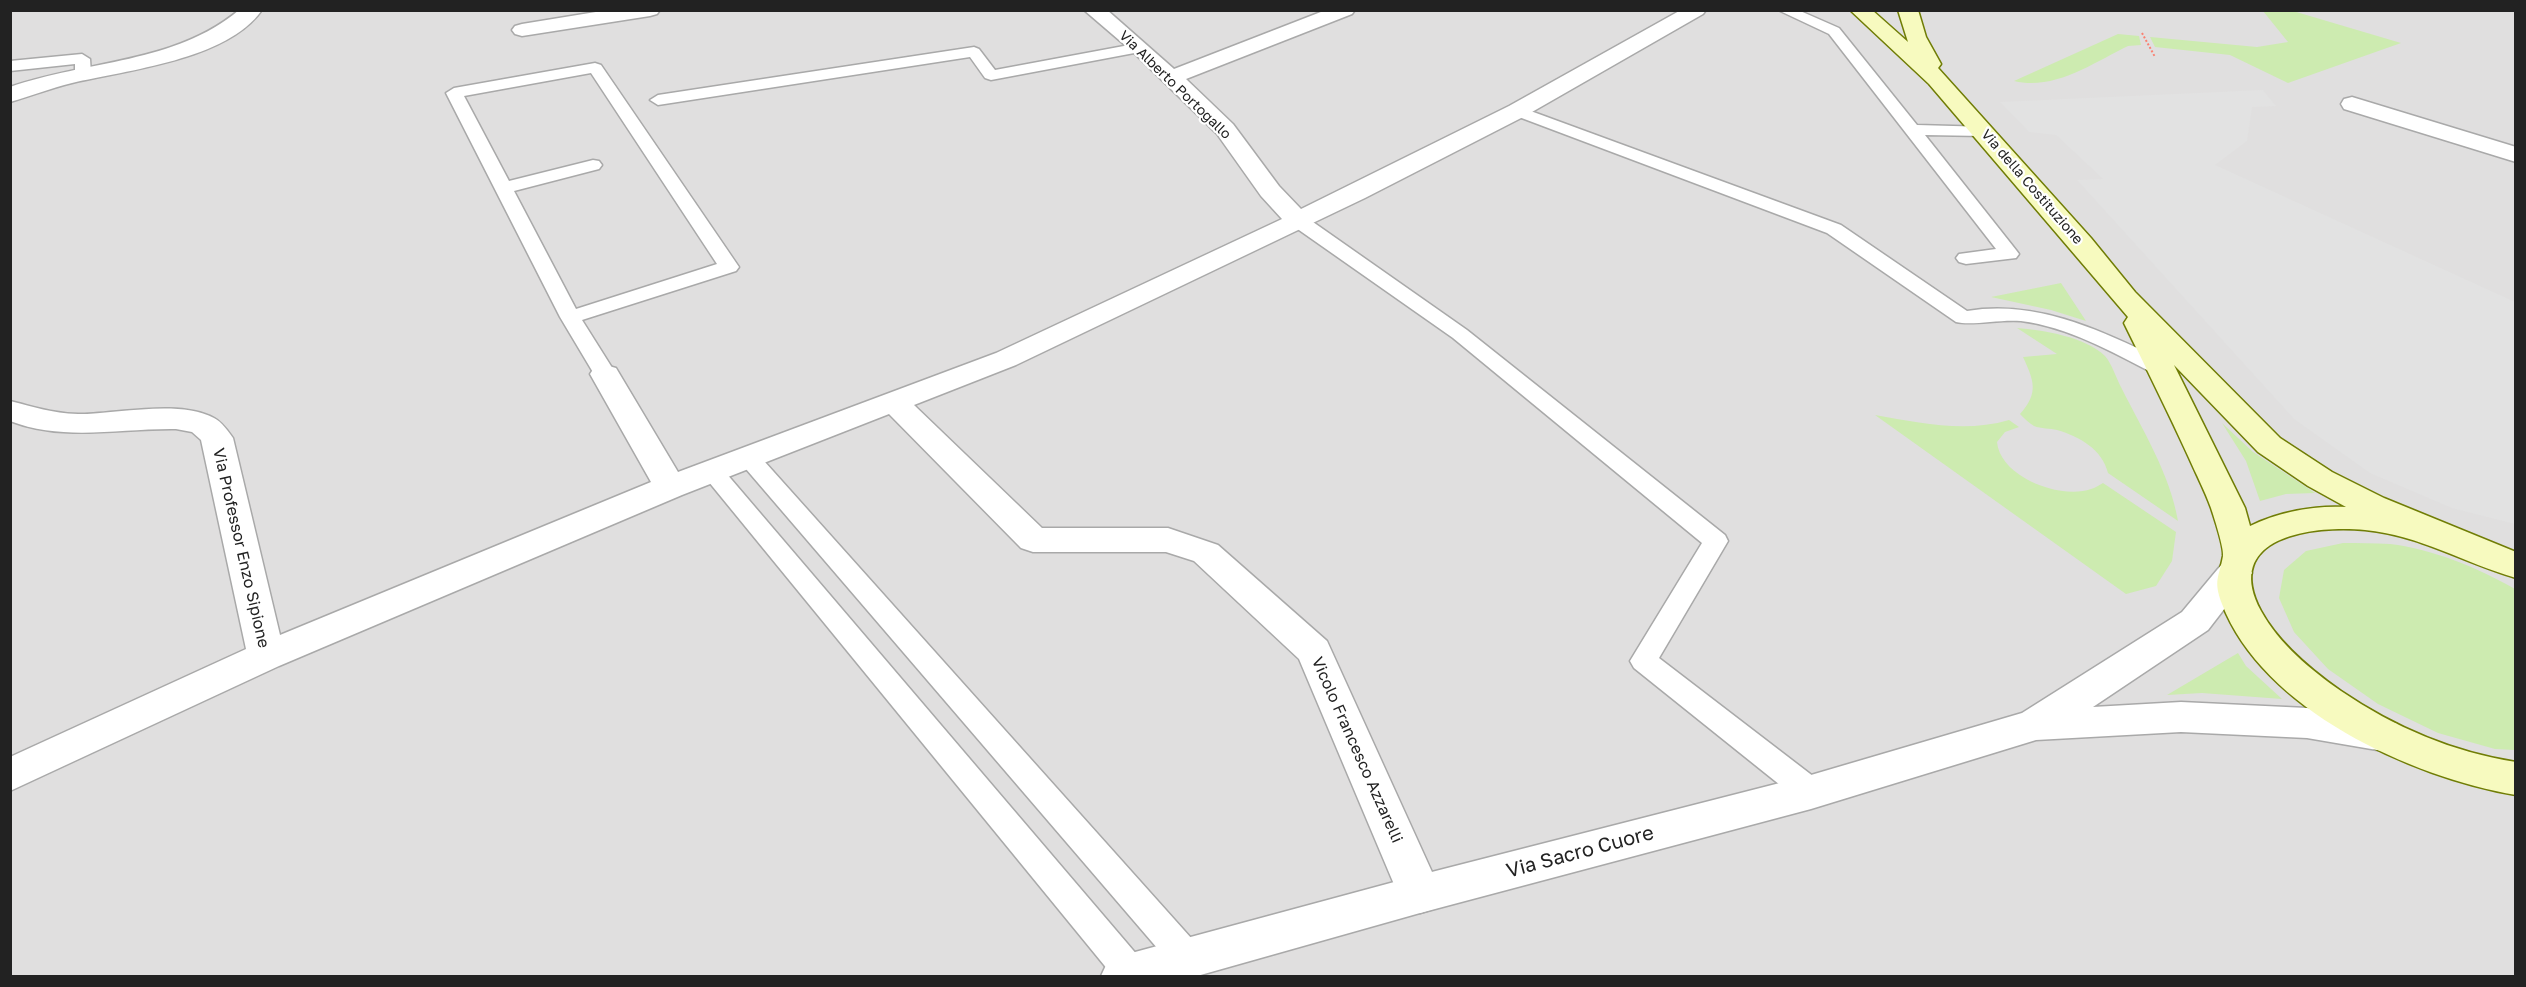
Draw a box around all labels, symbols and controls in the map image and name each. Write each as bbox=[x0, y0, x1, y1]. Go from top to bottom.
street label: Via Alberto Portogallo bbox=[1116, 27, 1234, 143]
street label: Via della Costituzione bbox=[1978, 126, 2086, 248]
street label: Via Professor Enzo Sipione bbox=[209, 446, 273, 650]
street label: Vicolo Francesco Azzarelli bbox=[1307, 654, 1407, 846]
street label: Via Sacro Cuore bbox=[1504, 821, 1656, 883]

